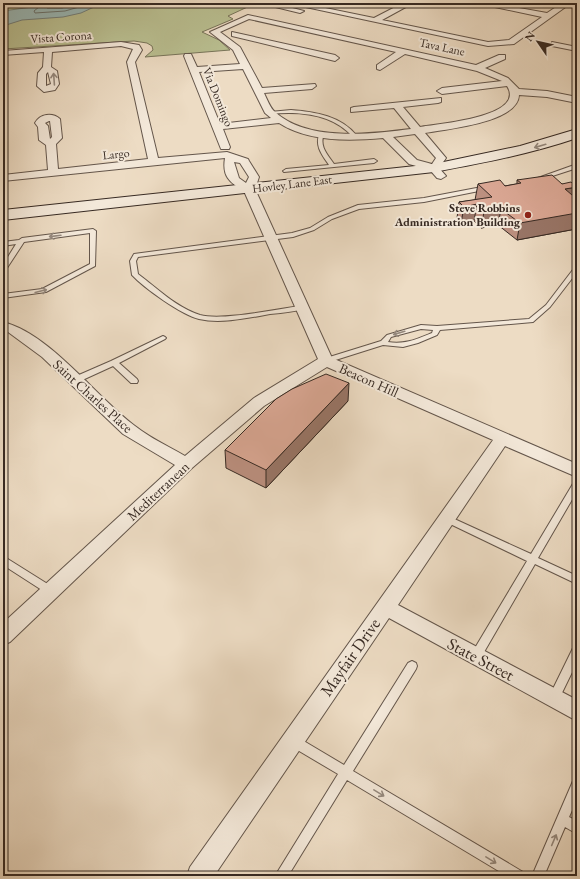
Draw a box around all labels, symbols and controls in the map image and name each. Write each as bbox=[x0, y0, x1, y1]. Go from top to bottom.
north arrow bbox=[518, 22, 558, 62]
street label: Vista Corona bbox=[30, 27, 92, 47]
text: N bbox=[521, 29, 538, 44]
street label: Tava Lane bbox=[418, 34, 467, 60]
street label: Via Domingo bbox=[199, 65, 237, 129]
one-way arrow bbox=[51, 73, 58, 86]
one-way arrow bbox=[534, 143, 547, 150]
street label: Largo bbox=[102, 145, 130, 163]
street label: Hovley Lane East bbox=[251, 171, 333, 197]
place label: Steve Robbins Administration Building bbox=[394, 200, 521, 230]
marker: Steve Robbins Administration Building bbox=[523, 210, 533, 220]
one-way arrow bbox=[49, 232, 62, 240]
one-way arrow bbox=[35, 286, 48, 294]
one-way arrow bbox=[393, 330, 406, 337]
street label: Saint Charles Place bbox=[49, 355, 137, 437]
street label: Beacon Hill bbox=[336, 359, 402, 401]
street label: Mediterranean bbox=[123, 457, 193, 524]
street label: Mayfair Drive bbox=[315, 613, 385, 700]
street label: State Street bbox=[444, 632, 519, 686]
one-way arrow bbox=[373, 789, 384, 797]
one-way arrow bbox=[550, 835, 558, 847]
one-way arrow bbox=[485, 856, 497, 864]

